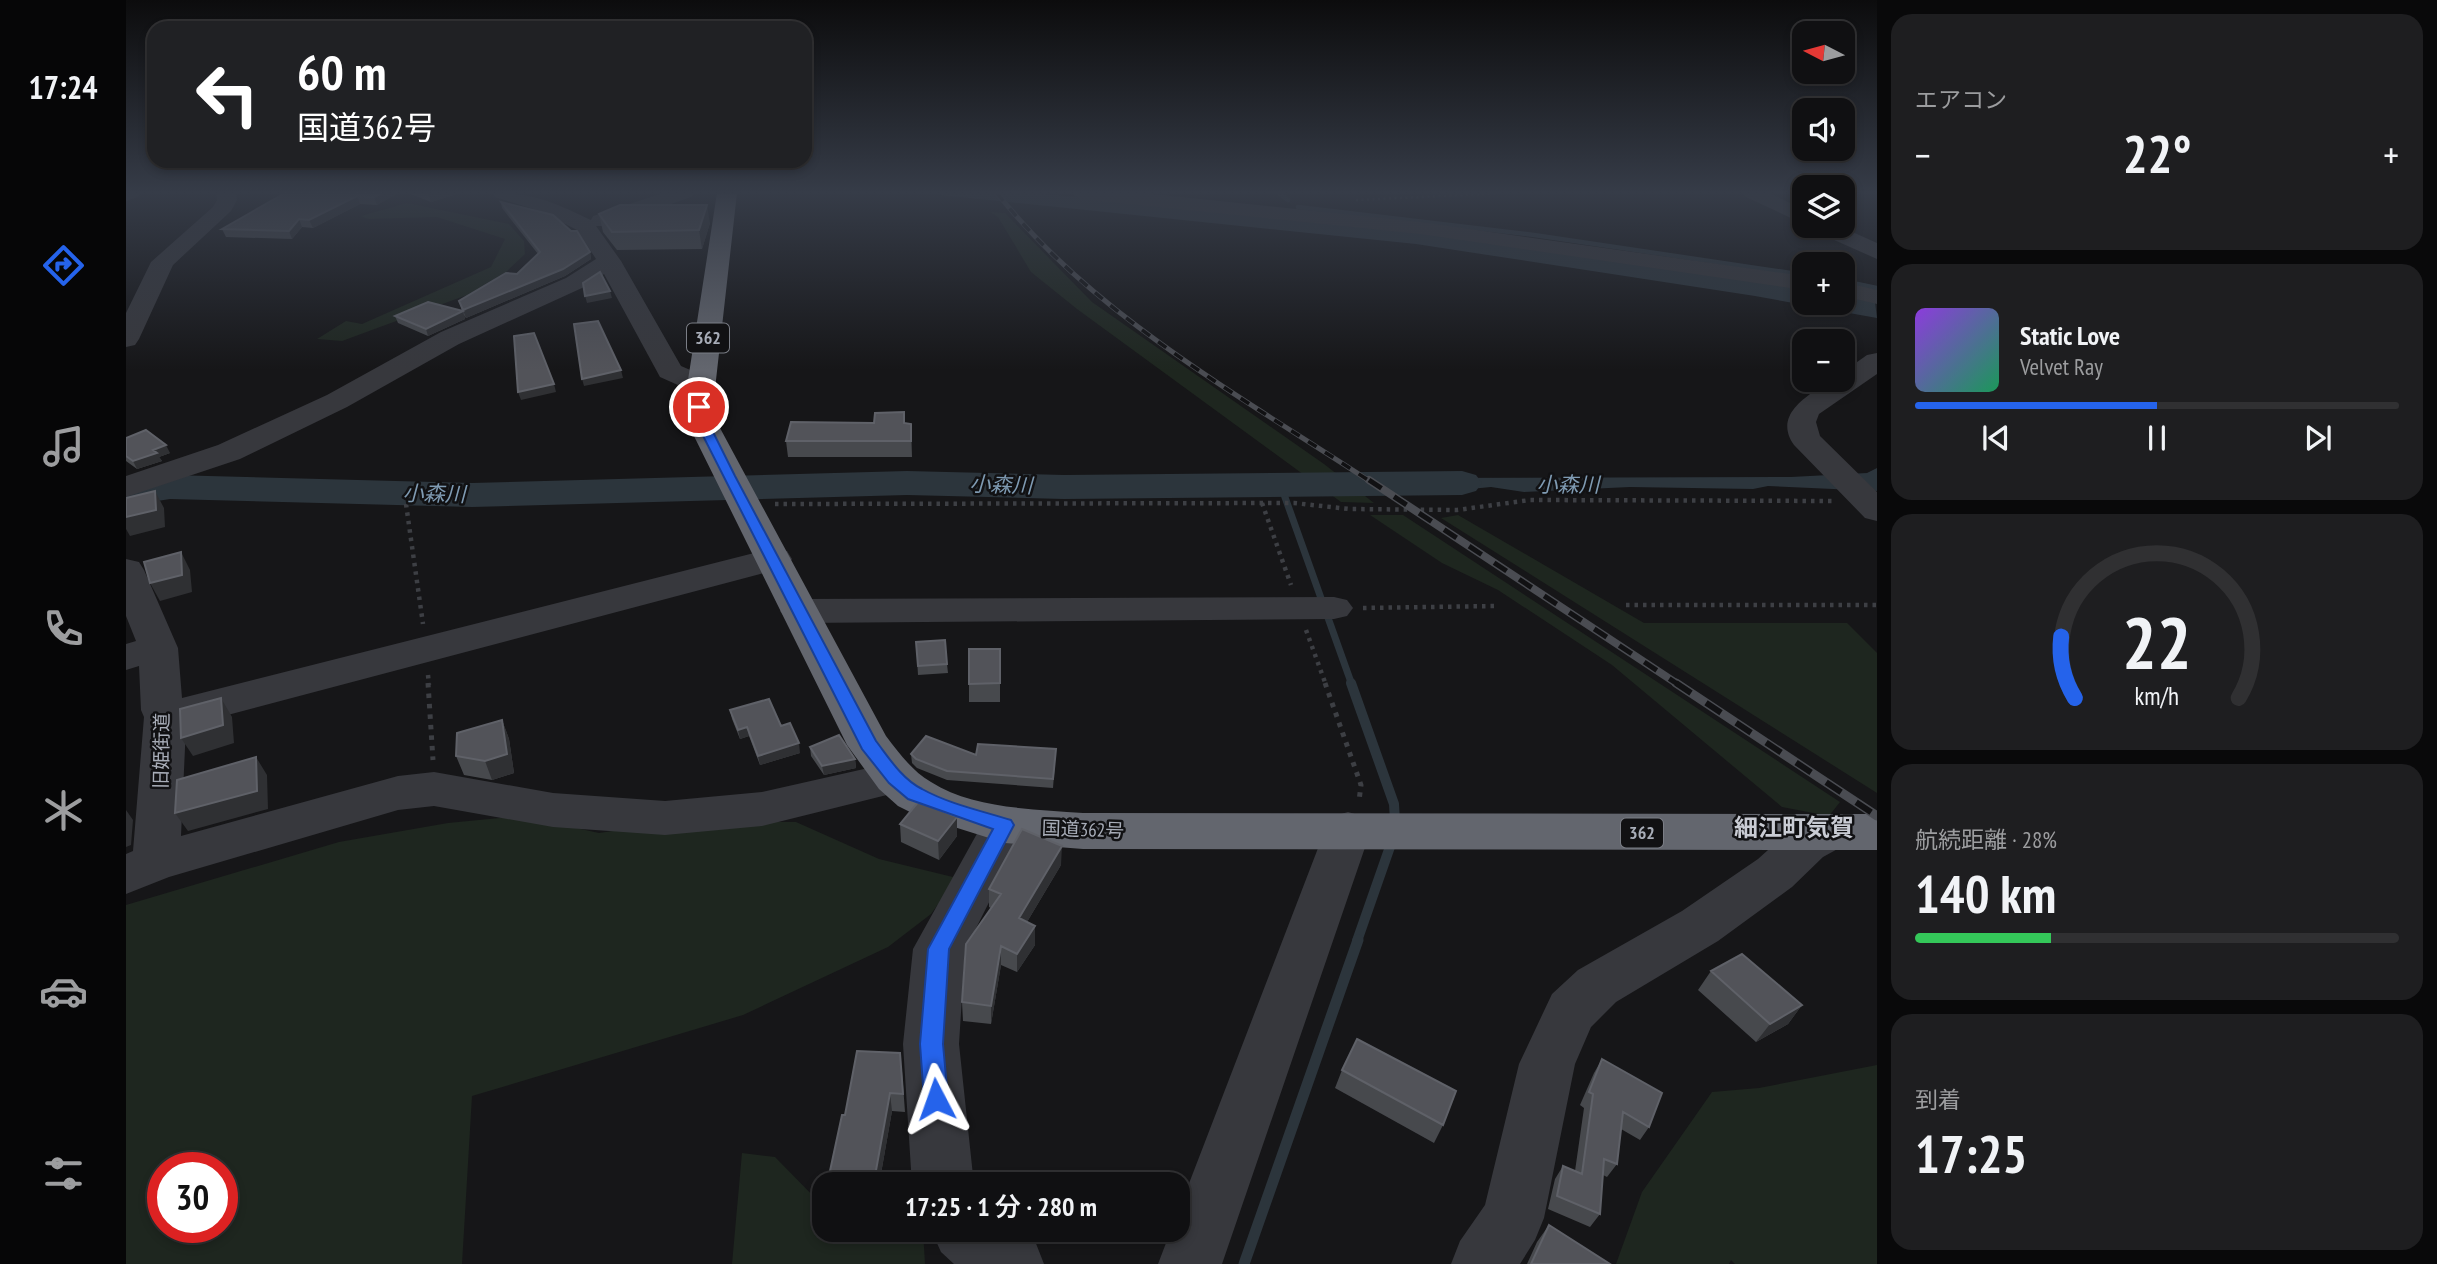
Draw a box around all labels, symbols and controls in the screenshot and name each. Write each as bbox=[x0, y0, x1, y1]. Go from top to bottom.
north arrow bbox=[1792, 21, 1855, 84]
map controls bbox=[1792, 21, 1855, 392]
text: 60 m bbox=[297, 40, 386, 104]
icon: left bbox=[182, 49, 273, 140]
text: 17:24 bbox=[28, 66, 98, 108]
text: エアコン bbox=[1915, 85, 2007, 114]
button: sound bbox=[1792, 98, 1855, 161]
text: 国道362号 bbox=[297, 106, 436, 148]
text: 22° bbox=[2123, 120, 2191, 187]
text: − bbox=[1915, 130, 1931, 179]
text: + bbox=[2383, 130, 2399, 179]
button: layers bbox=[1792, 175, 1855, 238]
icon: directions bbox=[39, 241, 88, 290]
button: + bbox=[1792, 252, 1855, 315]
text: Static Love bbox=[2020, 319, 2120, 352]
road number: 362 bbox=[687, 324, 729, 352]
button: − bbox=[1792, 329, 1855, 392]
text: Velvet Ray bbox=[2020, 352, 2103, 381]
pin bbox=[669, 377, 729, 437]
icon: arrive bbox=[680, 388, 718, 426]
icon: previous bbox=[1977, 419, 2015, 457]
icon: pause bbox=[2138, 419, 2176, 457]
icon: next bbox=[2299, 419, 2337, 457]
icon: music bbox=[39, 422, 88, 471]
water label: 小森川 bbox=[969, 470, 1035, 499]
water label: 小森川 bbox=[1537, 471, 1601, 498]
water label: 小森川 bbox=[402, 479, 468, 508]
text: 22 bbox=[2122, 594, 2192, 688]
icon: phone bbox=[39, 604, 88, 653]
text: km/h bbox=[2135, 680, 2179, 712]
street label: 旧姫街道 bbox=[148, 713, 174, 789]
icon: climate bbox=[39, 786, 88, 835]
district label: 細江町気賀 bbox=[1734, 812, 1854, 843]
street label: 国道362号 bbox=[1041, 816, 1125, 842]
road number: 362 bbox=[1621, 818, 1663, 848]
text: 航続距離 · 28% bbox=[1915, 825, 2057, 854]
text: 140 km bbox=[1915, 860, 2056, 927]
icon: car bbox=[39, 967, 88, 1016]
position arrow bbox=[899, 1062, 973, 1136]
text: 到着 bbox=[1915, 1085, 1961, 1114]
text: 17:25 bbox=[1915, 1120, 2027, 1187]
icon: filters bbox=[39, 1149, 88, 1198]
speed limit sign: 30 bbox=[147, 1152, 238, 1243]
text: 17:25 · 1 分 · 280 m bbox=[905, 1190, 1097, 1223]

